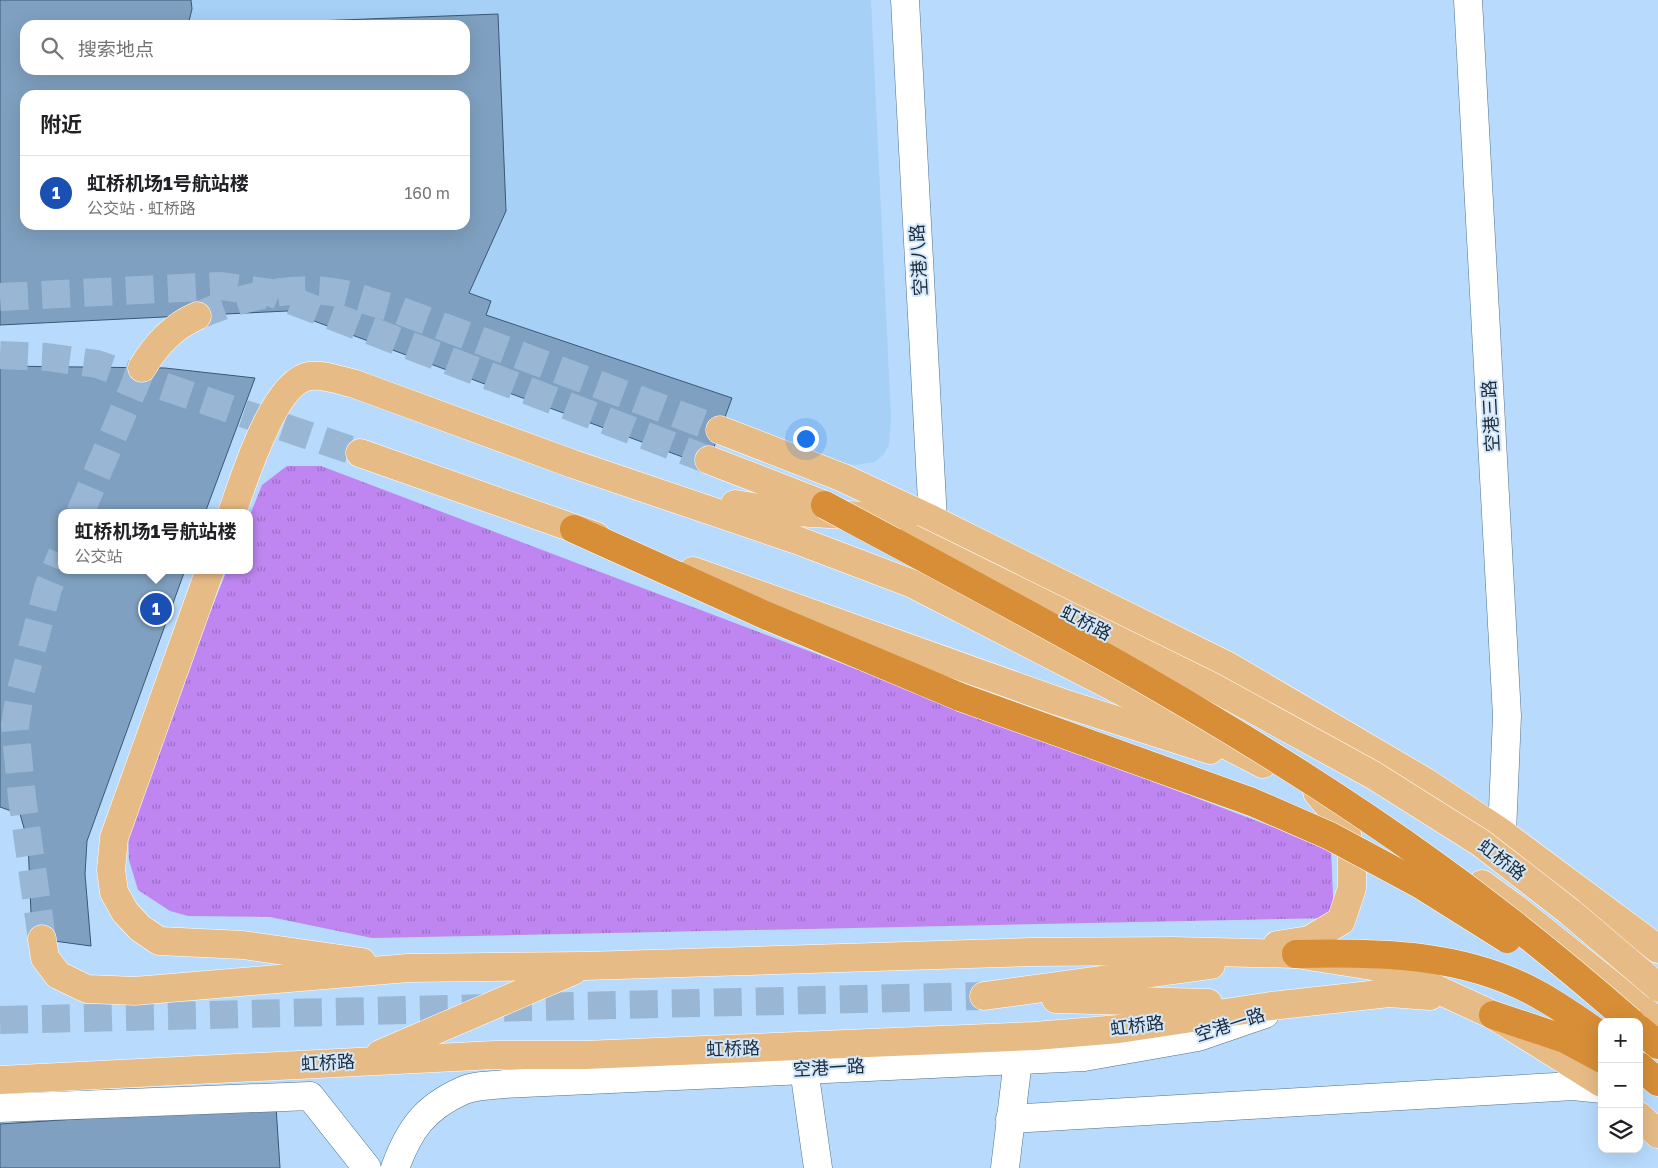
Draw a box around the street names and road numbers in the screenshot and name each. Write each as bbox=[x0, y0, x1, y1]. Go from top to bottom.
street label: 空港八路 bbox=[905, 224, 931, 297]
street label: 空港三路 bbox=[1477, 380, 1503, 453]
street label: 虹桥路 bbox=[1057, 600, 1116, 644]
street label: 虹桥路 bbox=[1474, 834, 1531, 884]
street label: 空港一路 bbox=[1192, 1002, 1267, 1046]
street label: 虹桥路 bbox=[1109, 1011, 1165, 1039]
street label: 虹桥路 bbox=[706, 1036, 760, 1060]
street label: 虹桥路 bbox=[300, 1050, 355, 1074]
street label: 空港一路 bbox=[792, 1054, 865, 1080]

